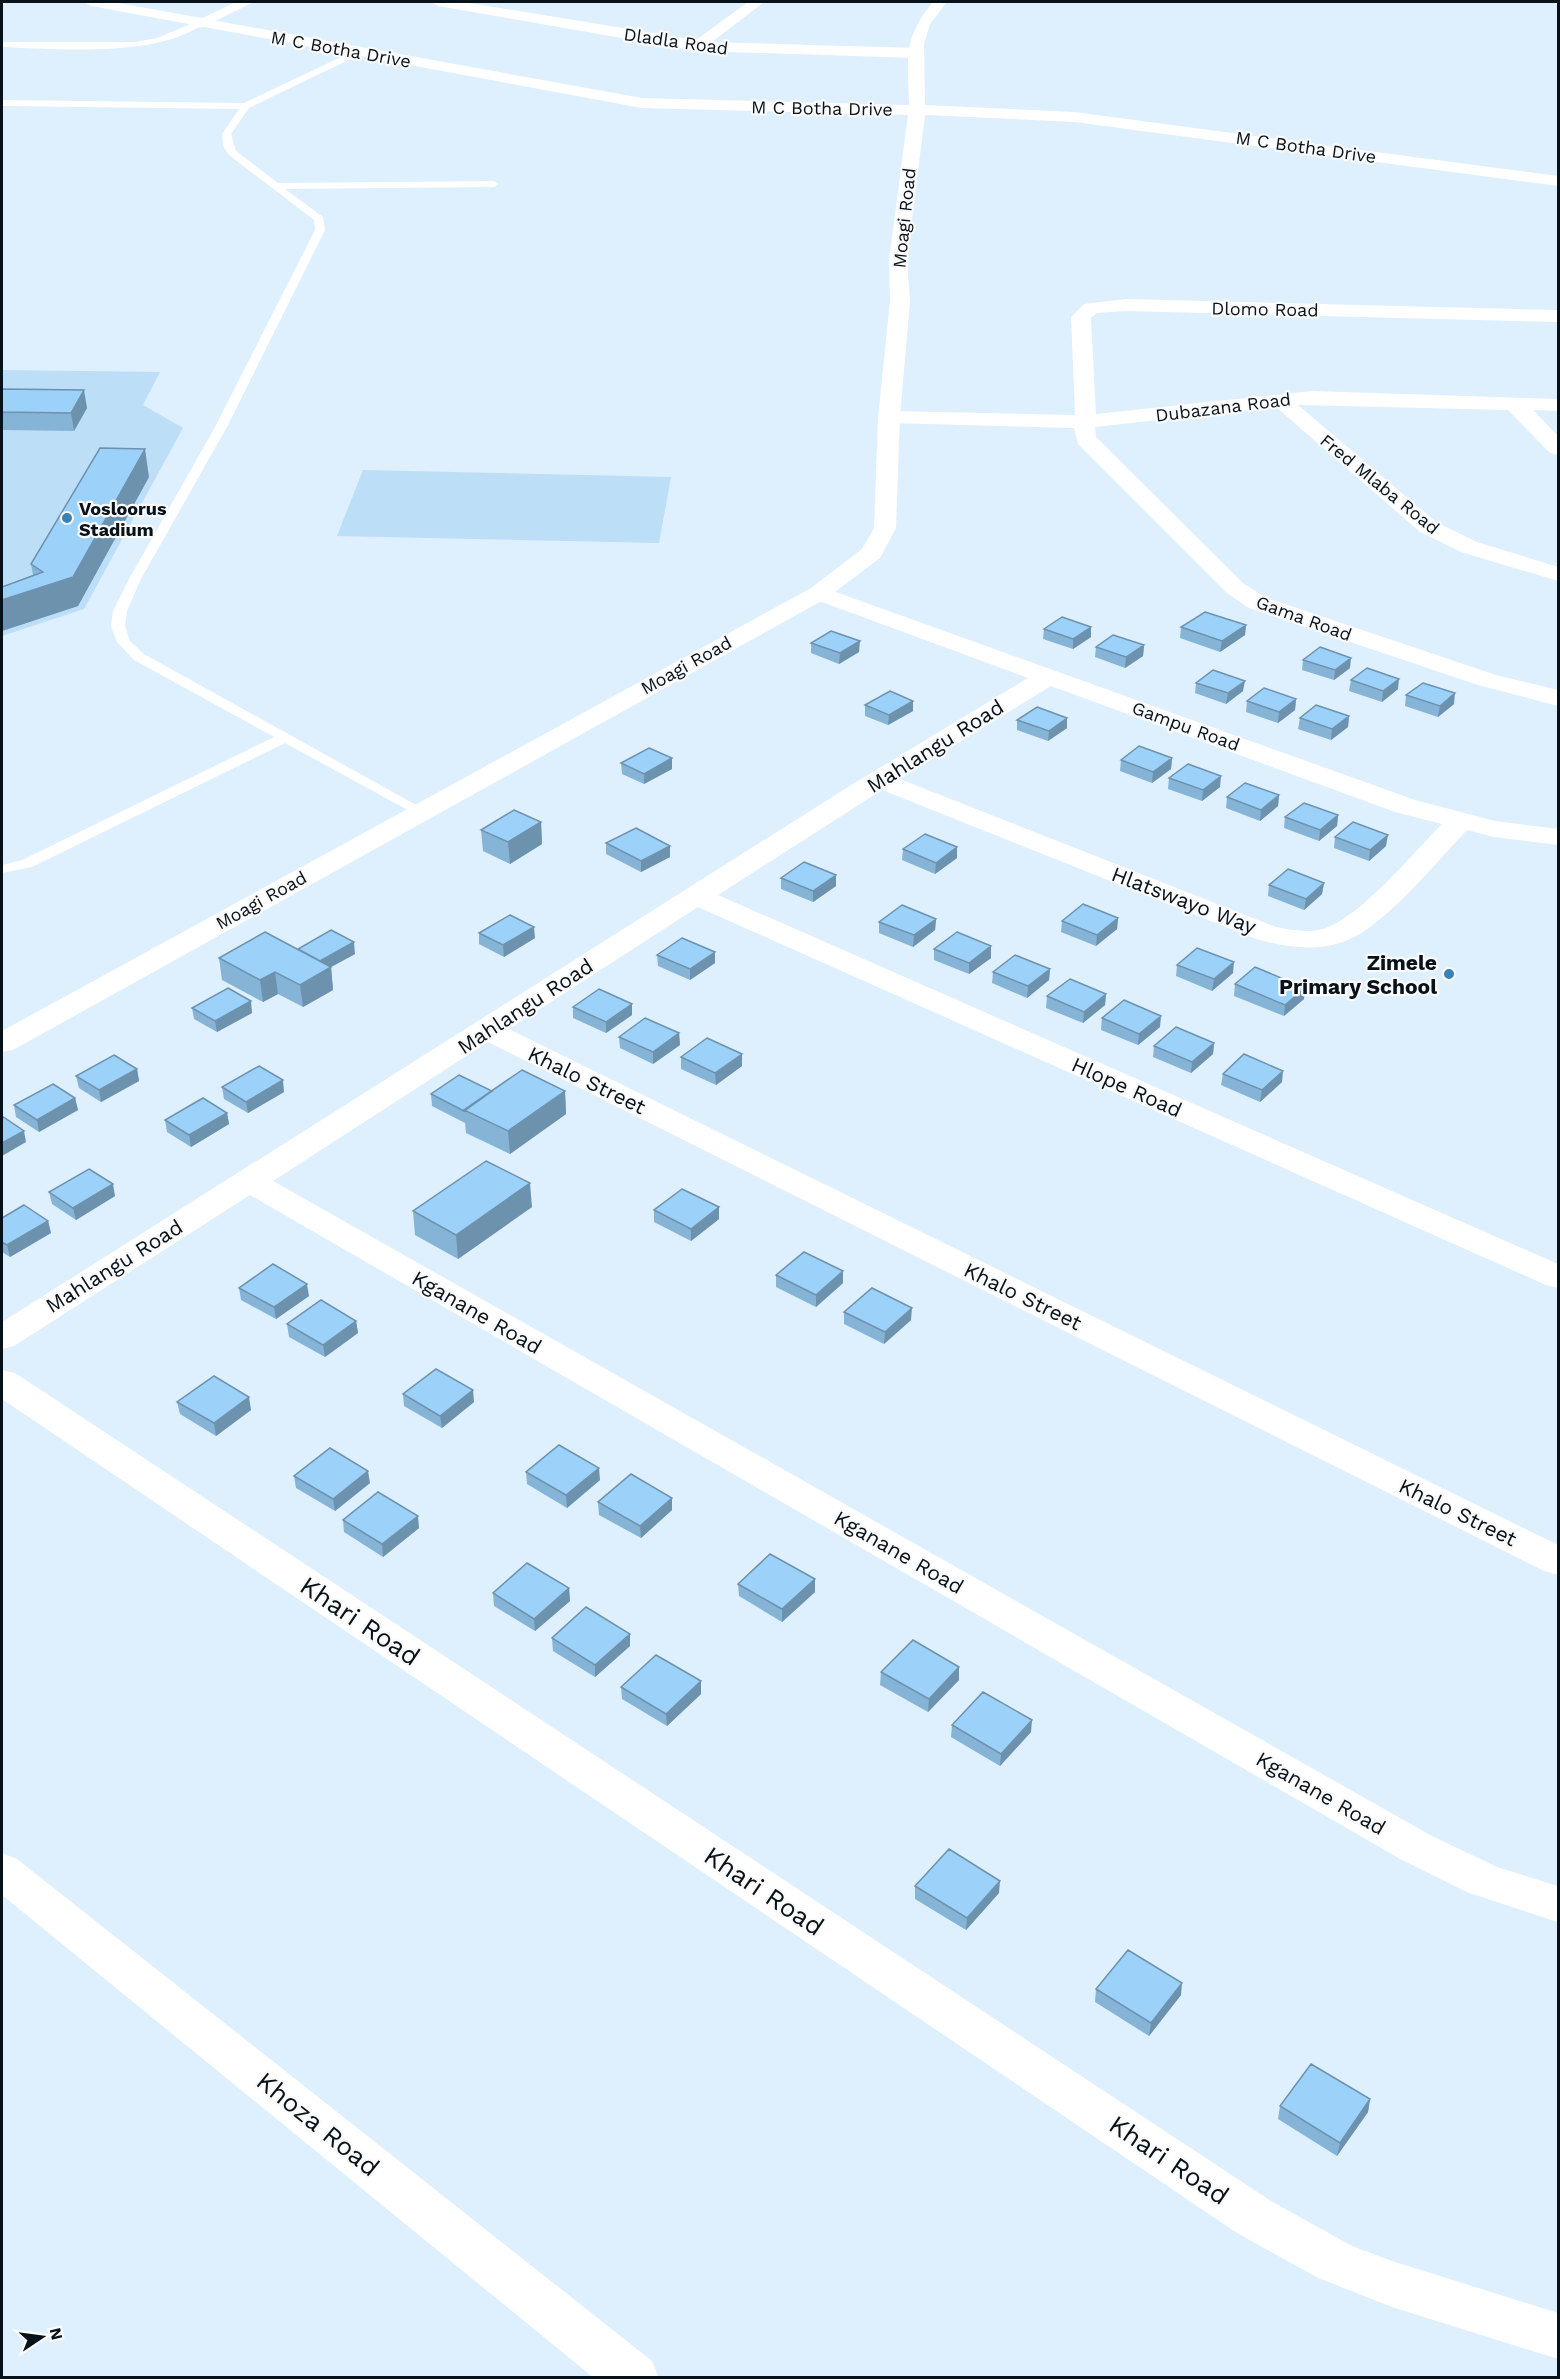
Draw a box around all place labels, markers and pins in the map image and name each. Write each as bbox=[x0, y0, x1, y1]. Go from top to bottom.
place label: Vosloorus Stadium bbox=[79, 498, 167, 540]
marker: Vosloorus Stadium bbox=[60, 511, 74, 525]
place label: Zimele Primary School bbox=[1279, 950, 1437, 999]
marker: Zimele Primary School bbox=[1442, 967, 1456, 981]

